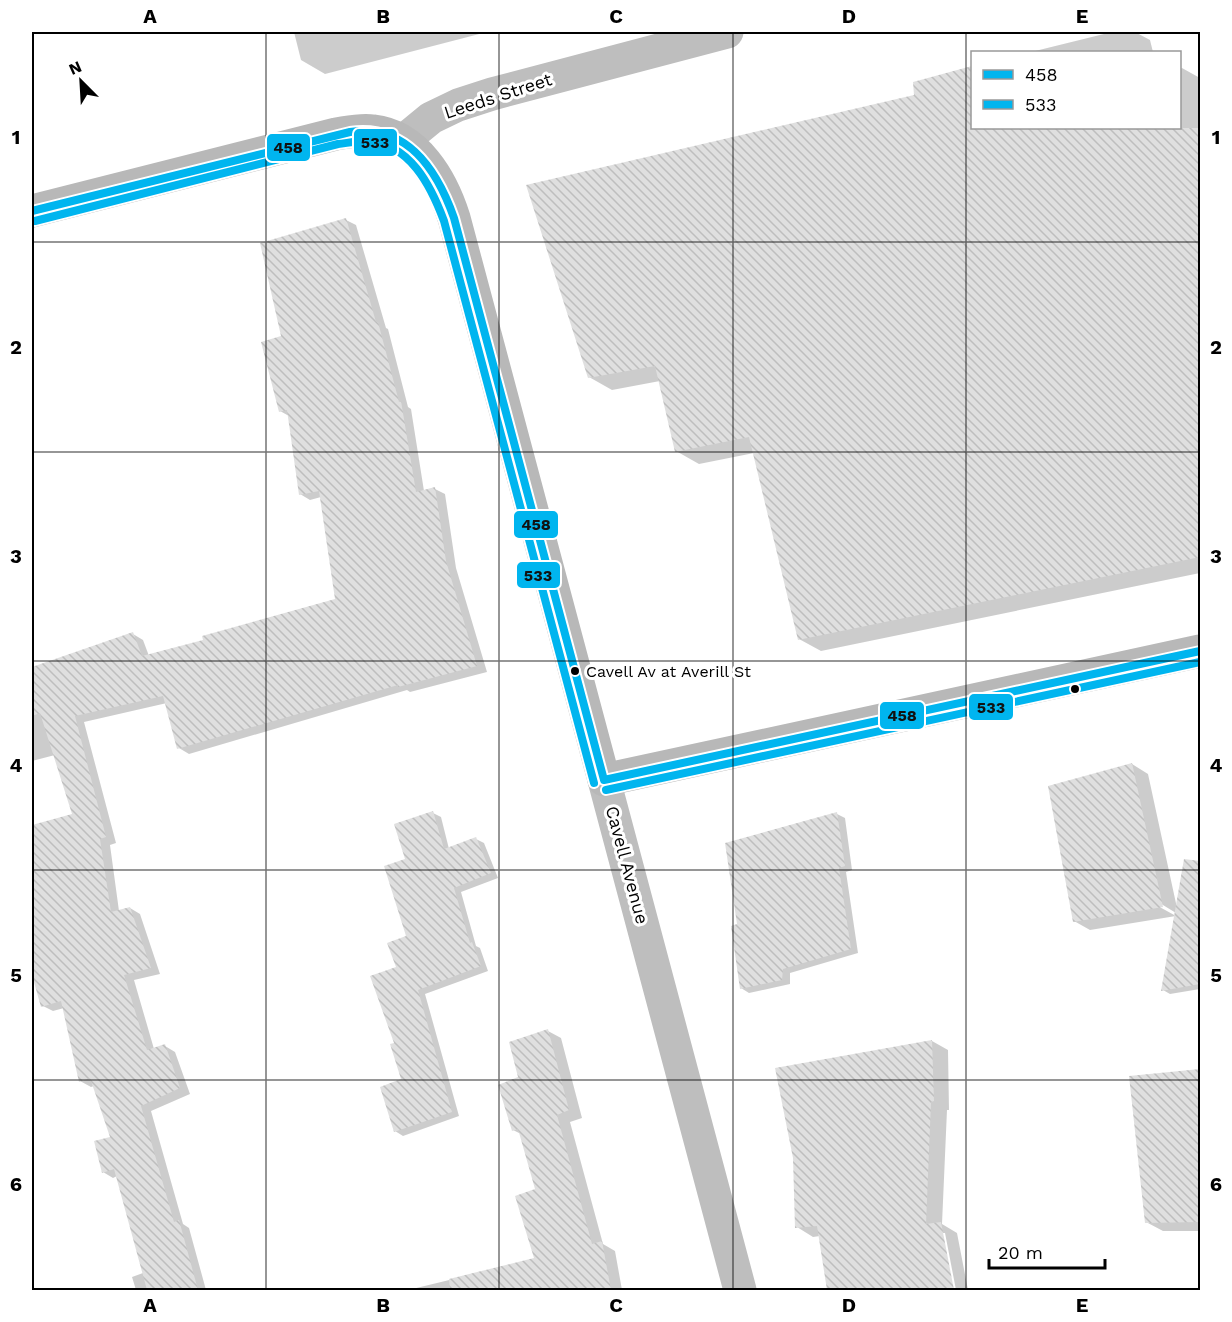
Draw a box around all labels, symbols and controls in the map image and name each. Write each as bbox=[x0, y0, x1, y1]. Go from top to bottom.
text: A bbox=[143, 4, 157, 28]
text: B bbox=[376, 4, 390, 28]
text: C bbox=[609, 4, 623, 28]
text: D bbox=[842, 4, 856, 28]
text: E bbox=[1076, 4, 1088, 28]
north arrow bbox=[51, 51, 111, 111]
legend bbox=[971, 51, 1181, 129]
text: N bbox=[66, 57, 84, 79]
text: 458 bbox=[1025, 64, 1058, 85]
street label: Leeds Street bbox=[441, 68, 555, 123]
text: 533 bbox=[1025, 94, 1056, 115]
text: 1 bbox=[12, 125, 20, 149]
text: 1 bbox=[1212, 125, 1220, 149]
line badge: 533 bbox=[353, 128, 398, 157]
line badge: 458 bbox=[266, 133, 311, 162]
text: 533 bbox=[361, 133, 389, 152]
text: 458 bbox=[273, 138, 303, 157]
text: 2 bbox=[10, 335, 22, 359]
text: 2 bbox=[1210, 335, 1222, 359]
line badge: 458 bbox=[513, 510, 559, 539]
text: 458 bbox=[521, 515, 551, 534]
text: 3 bbox=[10, 544, 22, 568]
text: 3 bbox=[1210, 544, 1222, 568]
line badge: 533 bbox=[516, 561, 561, 589]
text: 533 bbox=[524, 566, 552, 585]
place label: Cavell Av at Averill St bbox=[586, 662, 751, 681]
marker: Cavell Av at Averill St bbox=[569, 665, 581, 677]
unlabelled marker bbox=[1069, 683, 1081, 695]
line badge: 533 bbox=[968, 693, 1014, 721]
text: 533 bbox=[977, 698, 1005, 717]
line badge: 458 bbox=[879, 701, 925, 730]
text: 458 bbox=[887, 706, 917, 725]
text: 4 bbox=[10, 753, 23, 777]
text: 4 bbox=[1210, 753, 1223, 777]
street label: Cavell Avenue bbox=[602, 803, 653, 926]
text: 5 bbox=[10, 963, 22, 987]
text: 5 bbox=[1210, 963, 1222, 987]
text: 6 bbox=[10, 1172, 22, 1196]
text: 6 bbox=[1210, 1172, 1222, 1196]
scale bar bbox=[989, 1232, 1104, 1270]
text: 20 m bbox=[998, 1242, 1043, 1263]
text: A bbox=[143, 1293, 157, 1317]
text: B bbox=[376, 1293, 390, 1317]
text: C bbox=[609, 1293, 623, 1317]
text: D bbox=[842, 1293, 856, 1317]
text: E bbox=[1076, 1293, 1088, 1317]

